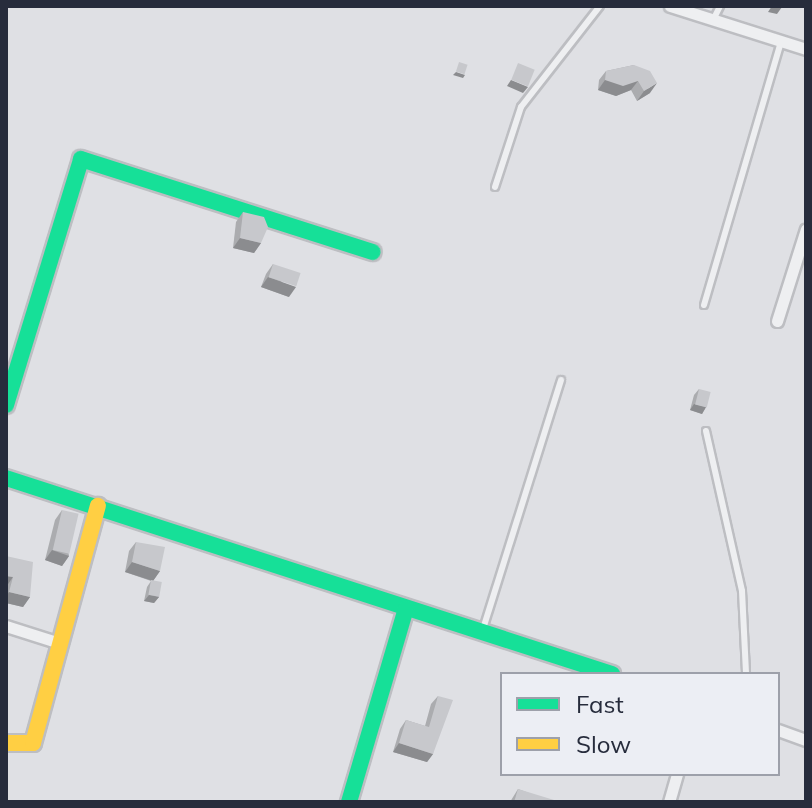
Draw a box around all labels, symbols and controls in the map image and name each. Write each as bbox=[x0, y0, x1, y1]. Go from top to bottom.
legend bbox=[500, 672, 780, 776]
text: Fast bbox=[576, 689, 624, 719]
text: Slow bbox=[576, 729, 631, 759]

